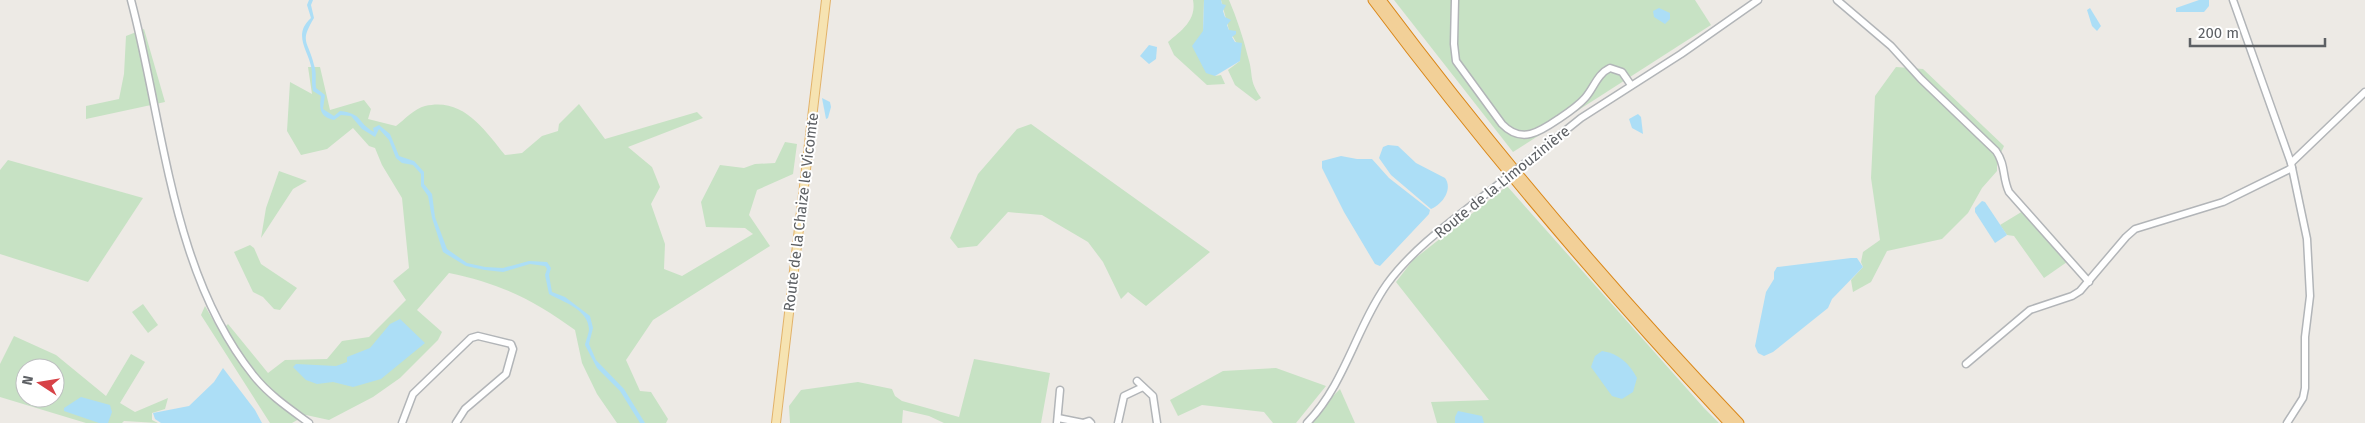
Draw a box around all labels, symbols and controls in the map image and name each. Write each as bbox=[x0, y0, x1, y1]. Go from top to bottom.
scale bar bbox=[2190, 15, 2325, 47]
text: 200 m bbox=[2198, 24, 2239, 42]
street label: Route de la Chaize le Vicomte bbox=[780, 112, 822, 312]
street label: Route de la Limouzinière bbox=[1431, 122, 1573, 242]
north arrow bbox=[15, 358, 65, 408]
text: N bbox=[18, 374, 37, 387]

